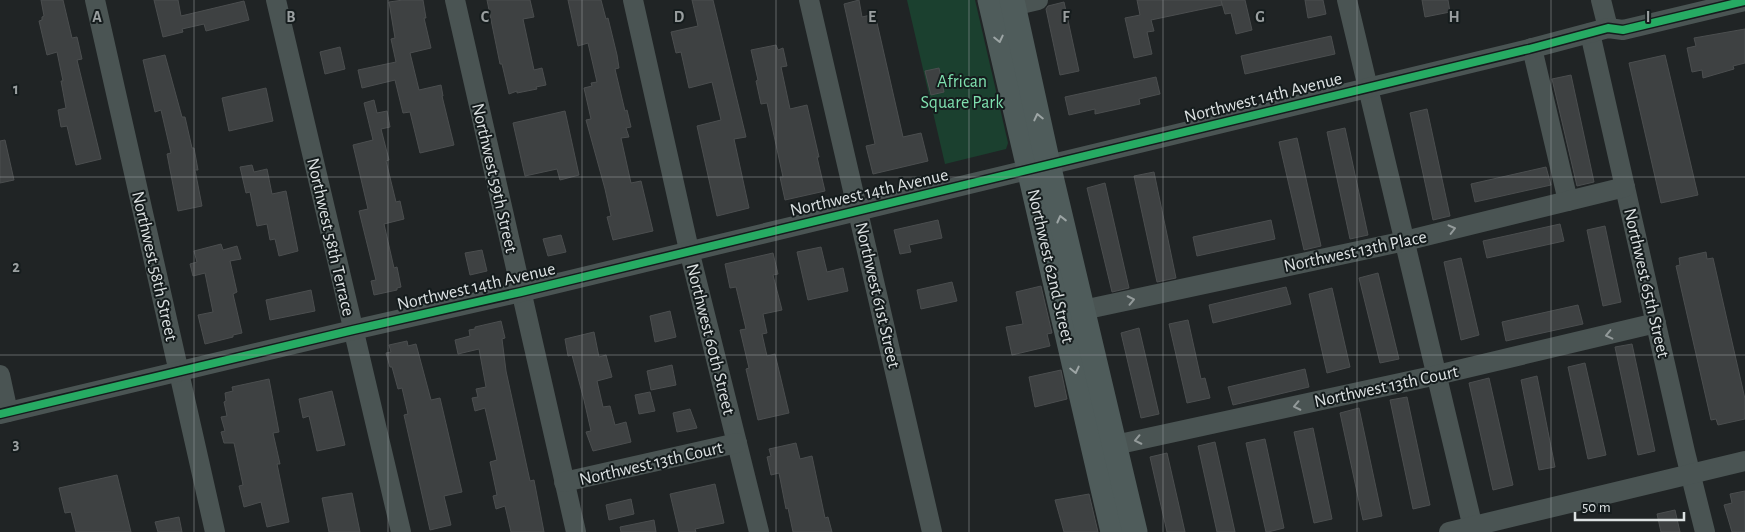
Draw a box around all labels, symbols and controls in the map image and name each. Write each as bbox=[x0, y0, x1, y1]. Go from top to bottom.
text: A bbox=[92, 9, 102, 25]
text: B bbox=[286, 9, 296, 25]
text: C bbox=[481, 9, 490, 25]
text: D bbox=[674, 9, 685, 25]
text: E bbox=[868, 9, 876, 25]
text: F bbox=[1062, 9, 1070, 25]
text: G bbox=[1255, 9, 1265, 25]
text: H bbox=[1448, 9, 1460, 25]
text: I bbox=[1646, 9, 1650, 25]
one-way arrow bbox=[993, 34, 1004, 43]
street label: Northwest 14th Avenue bbox=[1182, 70, 1344, 126]
park label: African Square Park bbox=[921, 73, 1004, 112]
text: 1 bbox=[13, 81, 19, 97]
street label: Northwest 59th Street bbox=[468, 102, 520, 255]
one-way arrow bbox=[1033, 112, 1044, 121]
street label: Northwest 58th Terrace bbox=[303, 156, 357, 318]
street label: Northwest 14th Avenue bbox=[788, 166, 950, 220]
street label: Northwest 62nd Street bbox=[1024, 188, 1077, 345]
street label: Northwest 58th Street bbox=[128, 190, 180, 343]
street label: Northwest 65th Street bbox=[1620, 207, 1672, 360]
one-way arrow bbox=[1056, 214, 1067, 223]
street label: Northwest 61st Street bbox=[851, 221, 903, 370]
one-way arrow bbox=[1448, 225, 1456, 235]
street label: Northwest 13th Place bbox=[1282, 228, 1428, 276]
text: 2 bbox=[12, 259, 20, 275]
street label: Northwest 14th Avenue bbox=[395, 260, 557, 314]
street label: Northwest 60th Street bbox=[683, 262, 738, 417]
one-way arrow bbox=[1126, 295, 1135, 305]
one-way arrow bbox=[1604, 329, 1613, 340]
street label: Northwest 13th Court bbox=[1313, 363, 1460, 411]
one-way arrow bbox=[1069, 366, 1080, 375]
one-way arrow bbox=[1292, 400, 1301, 411]
one-way arrow bbox=[1133, 435, 1142, 445]
text: 3 bbox=[13, 436, 20, 452]
street label: Northwest 13th Court bbox=[578, 439, 725, 489]
scale bar bbox=[1575, 490, 1684, 522]
text: 50 m bbox=[1582, 500, 1611, 515]

